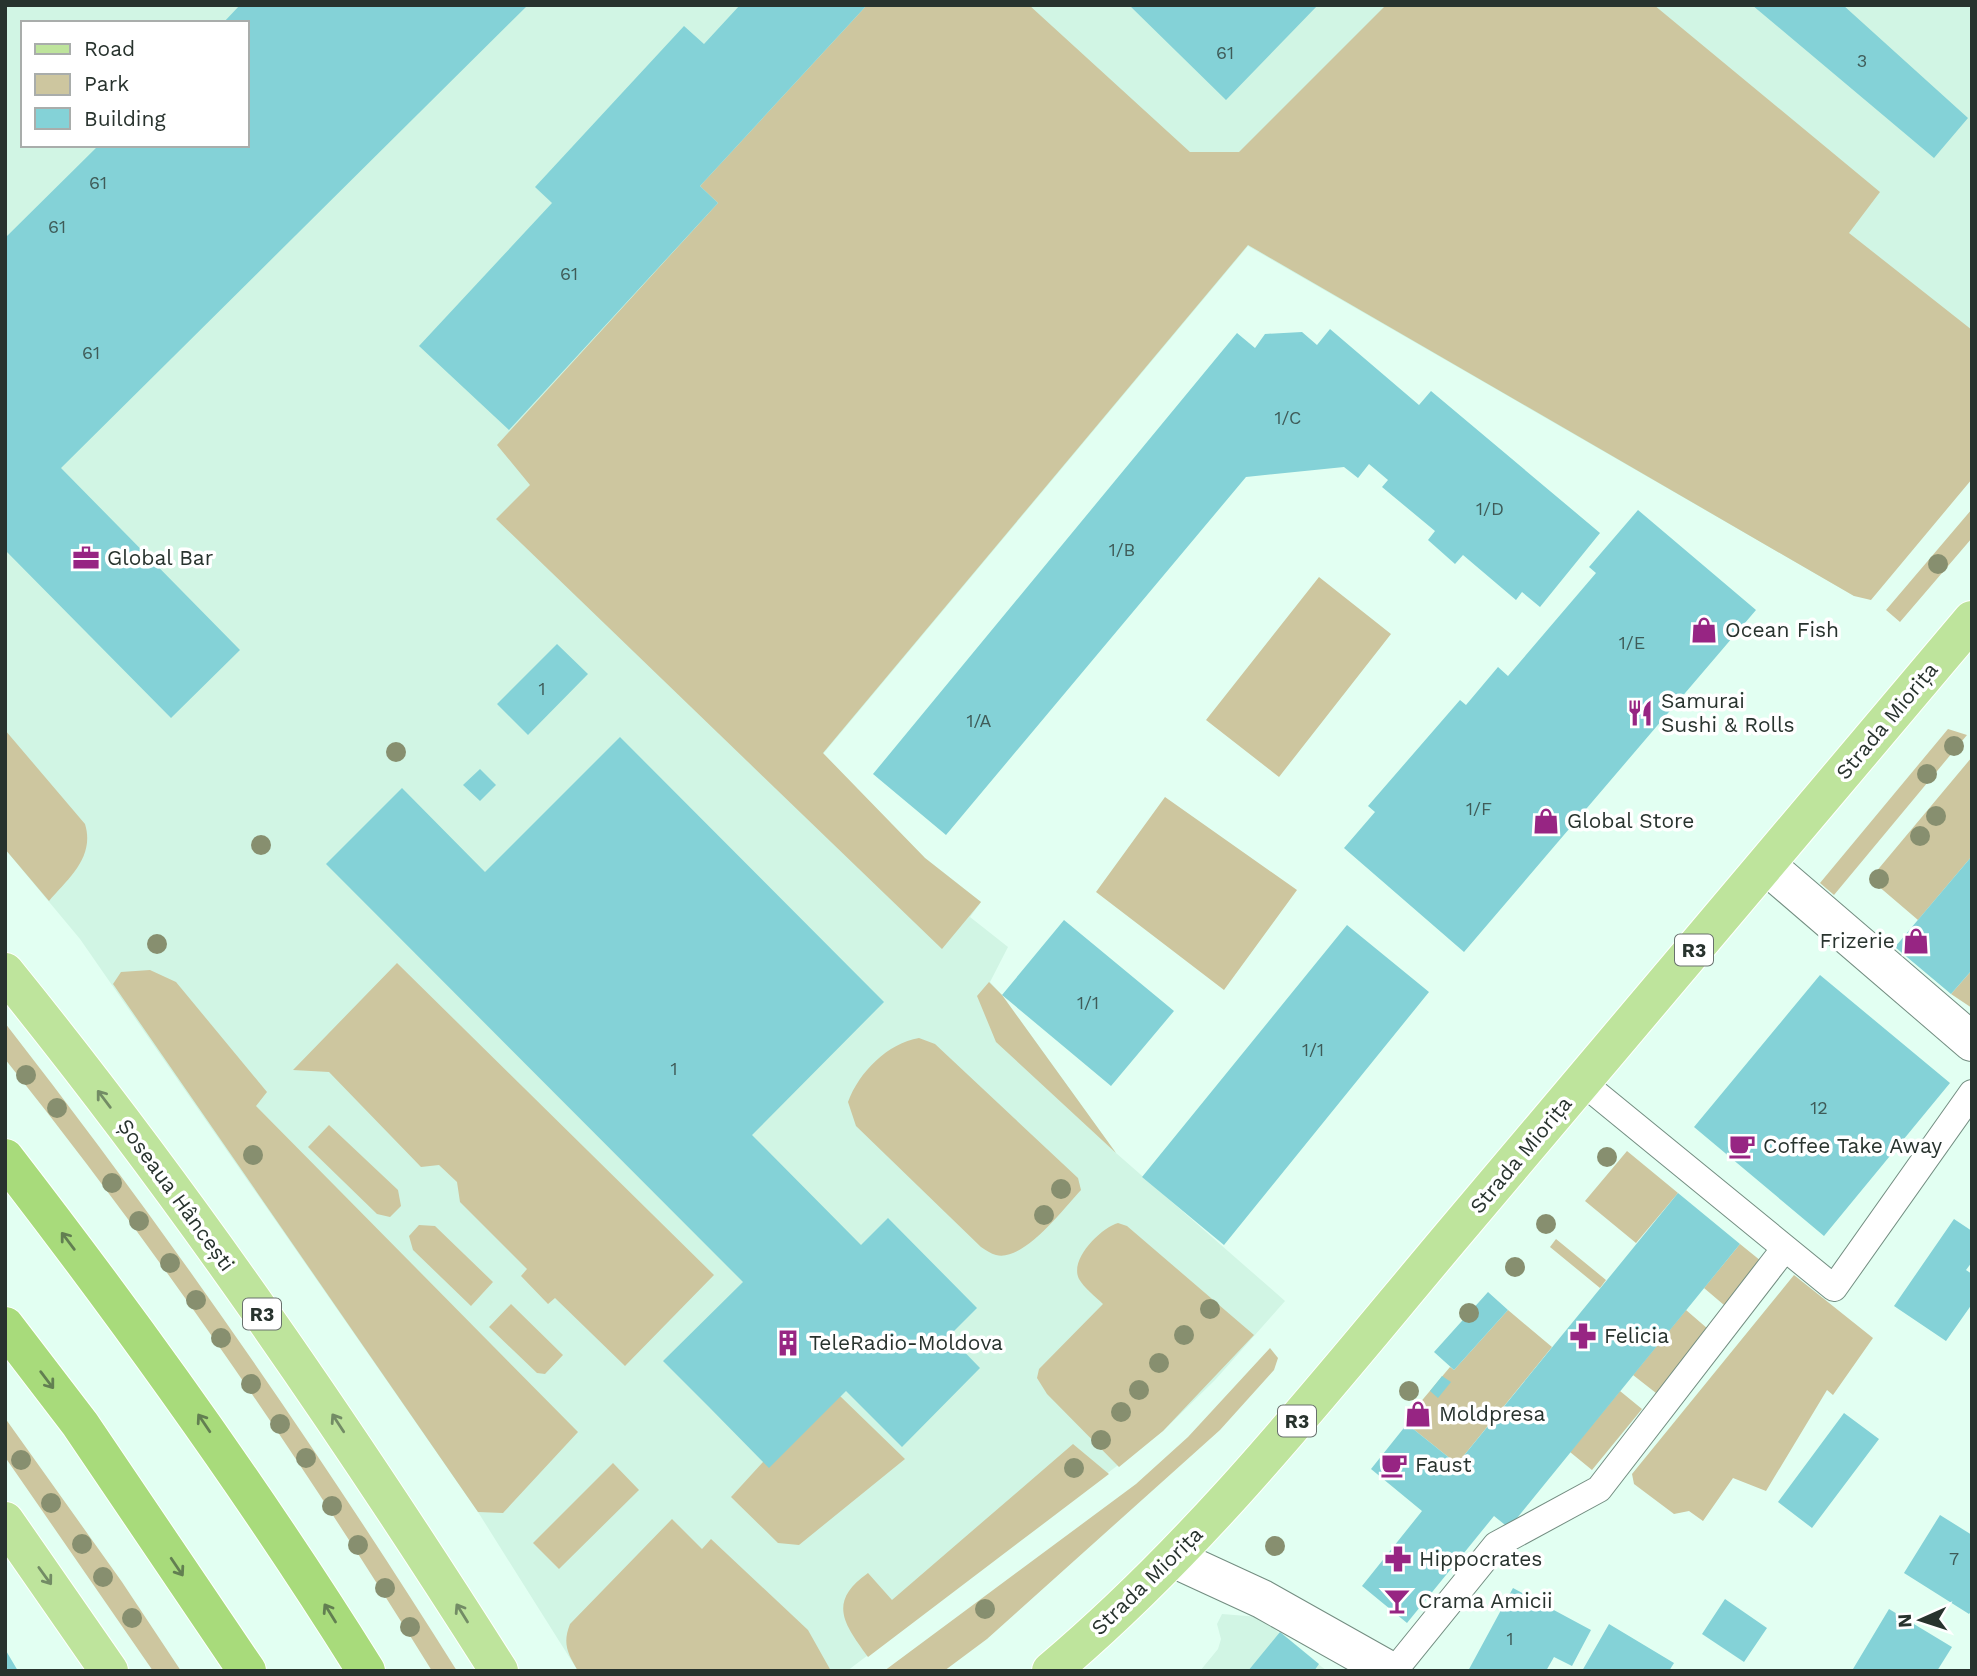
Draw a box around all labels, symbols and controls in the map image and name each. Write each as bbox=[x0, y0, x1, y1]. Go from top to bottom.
legend bbox=[21, 21, 248, 147]
text: Road bbox=[84, 36, 135, 61]
house number: 61 bbox=[1216, 42, 1234, 63]
house number: 3 bbox=[1857, 50, 1867, 71]
text: Park bbox=[84, 71, 129, 96]
text: Building bbox=[84, 106, 166, 131]
house number: 61 bbox=[89, 172, 107, 193]
house number: 61 bbox=[48, 216, 66, 237]
house number: 61 bbox=[560, 263, 578, 284]
house number: 61 bbox=[82, 342, 100, 363]
house number: 1/C bbox=[1275, 407, 1301, 428]
house number: 1/D bbox=[1476, 498, 1504, 519]
house number: 1/B bbox=[1109, 539, 1135, 560]
office icon: Global Bar bbox=[71, 543, 101, 573]
place label: Global Bar bbox=[107, 545, 214, 570]
shop icon: Ocean Fish bbox=[1689, 615, 1719, 645]
place label: Ocean Fish bbox=[1725, 617, 1839, 642]
house number: 1/E bbox=[1619, 632, 1645, 653]
street label: Strada Miorița bbox=[1830, 657, 1943, 784]
house number: 1 bbox=[538, 678, 546, 699]
place label: Samurai Sushi & Rolls bbox=[1661, 688, 1795, 737]
restaurant icon: Samurai Sushi & Rolls bbox=[1625, 698, 1655, 728]
house number: 1/A bbox=[966, 710, 992, 731]
house number: 1/F bbox=[1466, 798, 1492, 819]
shop icon: Global Store bbox=[1531, 806, 1561, 836]
place label: Global Store bbox=[1567, 808, 1694, 833]
shop icon: Frizerie bbox=[1901, 926, 1931, 956]
place label: Frizerie bbox=[1819, 928, 1895, 953]
road number: R3 bbox=[1675, 934, 1713, 966]
house number: 1/1 bbox=[1077, 992, 1099, 1013]
house number: 1/1 bbox=[1302, 1039, 1324, 1060]
house number: 1 bbox=[670, 1058, 678, 1079]
one-way arrow bbox=[97, 1090, 112, 1109]
street label: Strada Miorița bbox=[1464, 1091, 1577, 1218]
house number: 12 bbox=[1810, 1097, 1828, 1118]
street label: Șoseaua Hâncești bbox=[113, 1114, 240, 1276]
cafe icon: Coffee Take Away bbox=[1727, 1131, 1757, 1161]
place label: Coffee Take Away bbox=[1763, 1133, 1942, 1158]
one-way arrow bbox=[61, 1232, 76, 1251]
road number: R3 bbox=[243, 1298, 281, 1330]
pharmacy icon: Felicia bbox=[1568, 1321, 1598, 1351]
place label: Felicia bbox=[1604, 1323, 1669, 1348]
building icon: TeleRadio-Moldova bbox=[773, 1328, 803, 1358]
place label: TeleRadio-Moldova bbox=[809, 1330, 1003, 1355]
one-way arrow bbox=[39, 1370, 54, 1389]
shop icon: Moldpresa bbox=[1403, 1399, 1433, 1429]
place label: Moldpresa bbox=[1439, 1401, 1546, 1426]
road number: R3 bbox=[1278, 1406, 1316, 1436]
one-way arrow bbox=[331, 1413, 345, 1433]
one-way arrow bbox=[197, 1414, 211, 1433]
cafe icon: Faust bbox=[1379, 1450, 1409, 1480]
place label: Faust bbox=[1415, 1452, 1472, 1477]
street label: Strada Miorița bbox=[1086, 1521, 1208, 1640]
pharmacy icon: Hippocrates bbox=[1383, 1544, 1413, 1574]
place label: Hippocrates bbox=[1419, 1546, 1542, 1571]
house number: 7 bbox=[1949, 1548, 1959, 1569]
one-way arrow bbox=[169, 1557, 184, 1576]
one-way arrow bbox=[38, 1566, 52, 1585]
north arrow bbox=[1886, 1585, 1956, 1655]
bar icon: Crama Amicii bbox=[1382, 1586, 1412, 1616]
place label: Crama Amicii bbox=[1418, 1588, 1553, 1613]
one-way arrow bbox=[323, 1603, 337, 1623]
one-way arrow bbox=[455, 1604, 470, 1623]
text: N bbox=[1893, 1613, 1916, 1629]
house number: 1 bbox=[1506, 1628, 1514, 1649]

